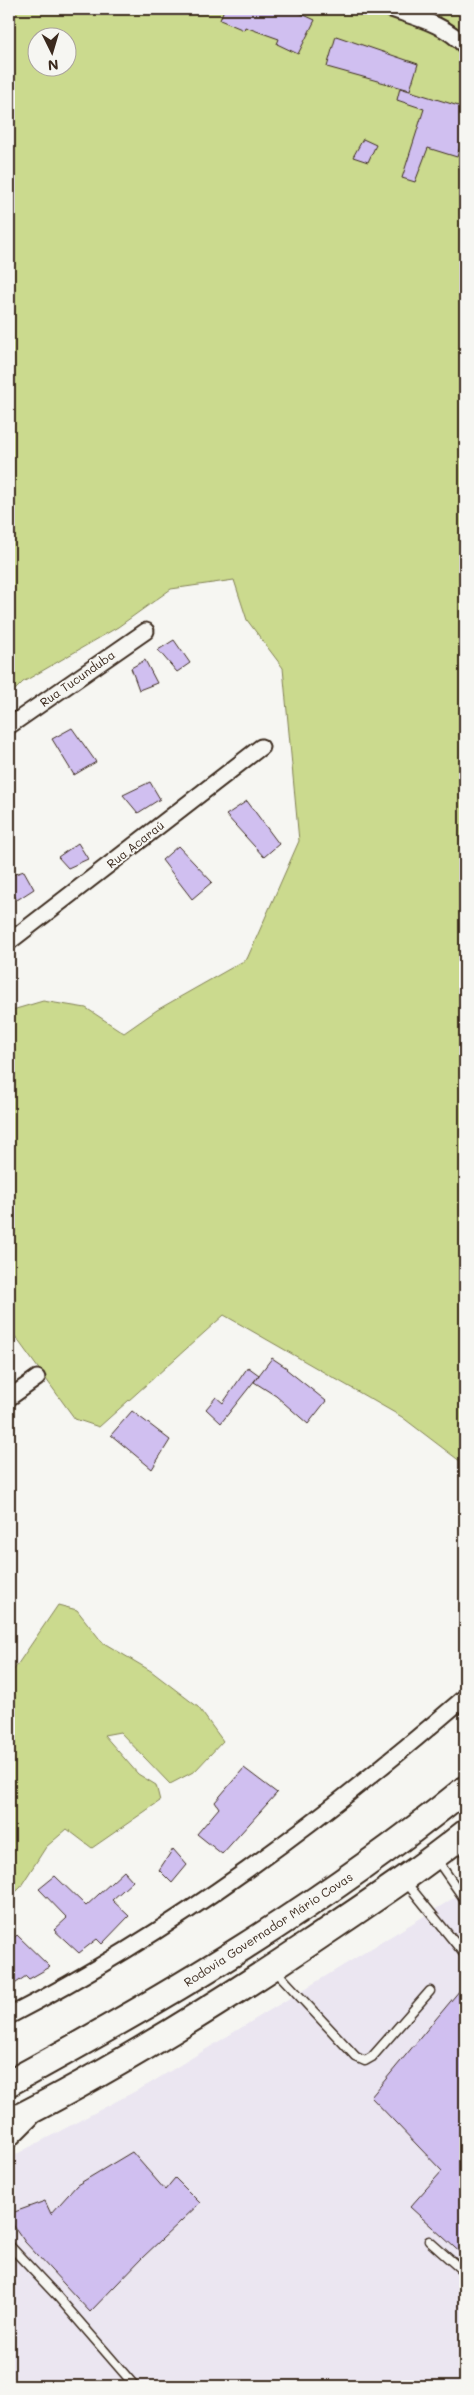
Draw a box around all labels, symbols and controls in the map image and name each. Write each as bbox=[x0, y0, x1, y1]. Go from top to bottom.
north arrow bbox=[28, 28, 78, 78]
text: N bbox=[47, 56, 59, 75]
street label: Rua Tucunduba bbox=[36, 646, 118, 710]
street label: Rua Acaraú bbox=[103, 817, 167, 871]
street label: Rodovia Governador Mário Covas bbox=[180, 1868, 356, 1990]

